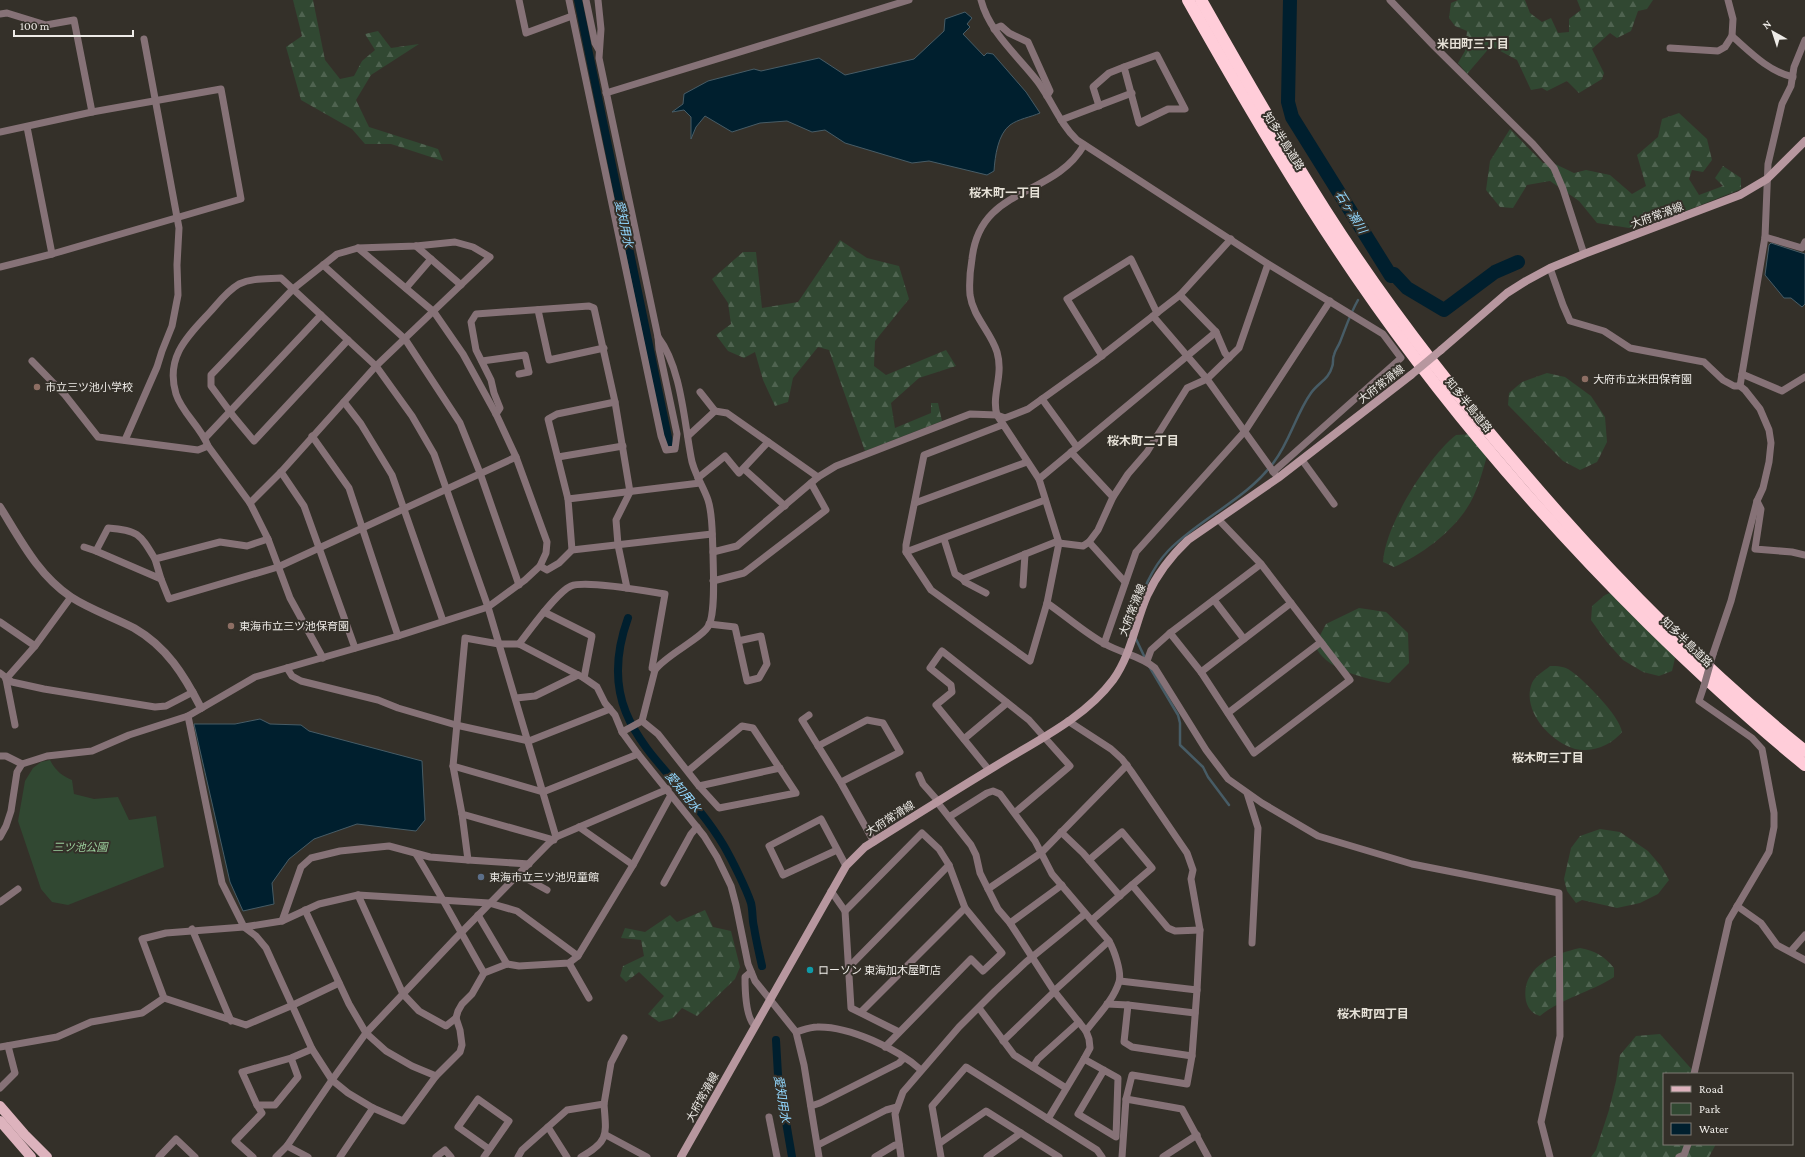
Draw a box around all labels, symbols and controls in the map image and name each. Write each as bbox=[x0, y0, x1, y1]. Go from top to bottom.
scale bar bbox=[14, 12, 133, 38]
north arrow bbox=[1753, 12, 1793, 52]
text: N bbox=[1760, 17, 1774, 31]
text: 100 m bbox=[20, 19, 50, 33]
district label: 米田町三丁目 bbox=[1437, 37, 1509, 51]
street label: 知多半島道路 bbox=[1261, 110, 1307, 172]
district label: 桜木町一丁目 bbox=[969, 186, 1041, 200]
water label: 石ヶ瀬川 bbox=[1332, 188, 1371, 238]
water label: 愛知用水 bbox=[612, 199, 636, 251]
street label: 大府常滑線 bbox=[1629, 200, 1685, 230]
street label: 大府常滑線 bbox=[1356, 362, 1406, 406]
place label: 大府市立米田保育園 bbox=[1593, 373, 1692, 385]
marker: 大府市立米田保育園 bbox=[1580, 374, 1590, 384]
street label: 知多半島道路 bbox=[1444, 376, 1494, 434]
place label: 市立三ツ池小学校 bbox=[45, 381, 133, 393]
marker: 市立三ツ池小学校 bbox=[32, 382, 42, 392]
district label: 桜木町二丁目 bbox=[1107, 434, 1179, 448]
street label: 大府常滑線 bbox=[1117, 582, 1147, 638]
street label: 知多半島道路 bbox=[1659, 615, 1715, 669]
place label: 東海市立三ツ池保育園 bbox=[239, 620, 349, 632]
marker: 東海市立三ツ池保育園 bbox=[226, 621, 236, 631]
district label: 桜木町三丁目 bbox=[1512, 751, 1584, 765]
water label: 愛知用水 bbox=[662, 769, 705, 817]
street label: 大府常滑線 bbox=[863, 798, 917, 838]
park label: 三ツ池公園 bbox=[53, 841, 109, 853]
place label: 東海市立三ツ池児童館 bbox=[489, 871, 599, 883]
marker: 東海市立三ツ池児童館 bbox=[476, 872, 486, 882]
place label: ローソン 東海加木屋町店 bbox=[818, 964, 941, 976]
marker: ローソン 東海加木屋町店 bbox=[805, 965, 815, 975]
district label: 桜木町四丁目 bbox=[1337, 1007, 1409, 1021]
street label: 大府常滑線 bbox=[683, 1070, 721, 1124]
legend bbox=[1663, 1073, 1793, 1145]
water label: 愛知用水 bbox=[771, 1074, 793, 1126]
text: Road bbox=[1699, 1082, 1724, 1096]
text: Park bbox=[1699, 1102, 1721, 1116]
text: Water bbox=[1699, 1122, 1729, 1136]

